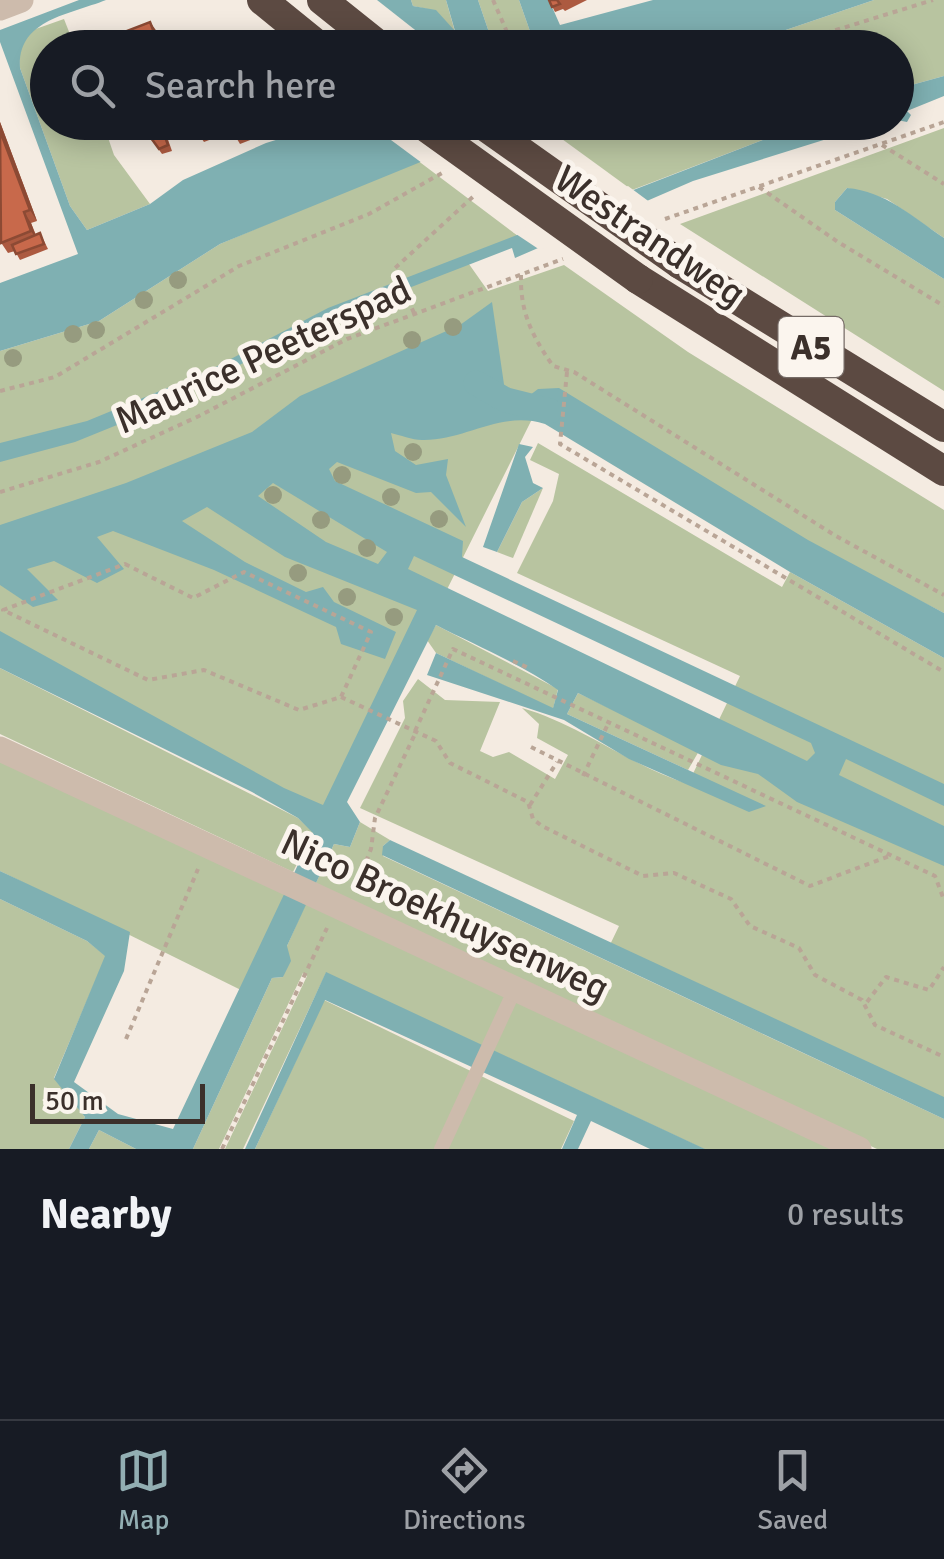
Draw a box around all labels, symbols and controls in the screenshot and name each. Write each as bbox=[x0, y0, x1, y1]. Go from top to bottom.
search box bbox=[30, 30, 914, 140]
icon: search bbox=[65, 58, 120, 113]
text: Search here bbox=[145, 62, 337, 109]
street label: Westrandweg bbox=[546, 155, 754, 317]
street label: Maurice Peeterspad bbox=[107, 266, 419, 444]
road number: A5 bbox=[778, 317, 844, 377]
street label: Nico Broekhuysenweg bbox=[274, 818, 616, 1012]
scale bar bbox=[30, 1079, 205, 1124]
text: 50 m bbox=[45, 1084, 104, 1118]
text: Nearby bbox=[40, 1189, 172, 1240]
text: 0 results bbox=[787, 1195, 904, 1234]
tab: Map bbox=[116, 1443, 171, 1537]
tab: Directions bbox=[403, 1443, 525, 1537]
tab: Saved bbox=[757, 1443, 828, 1537]

